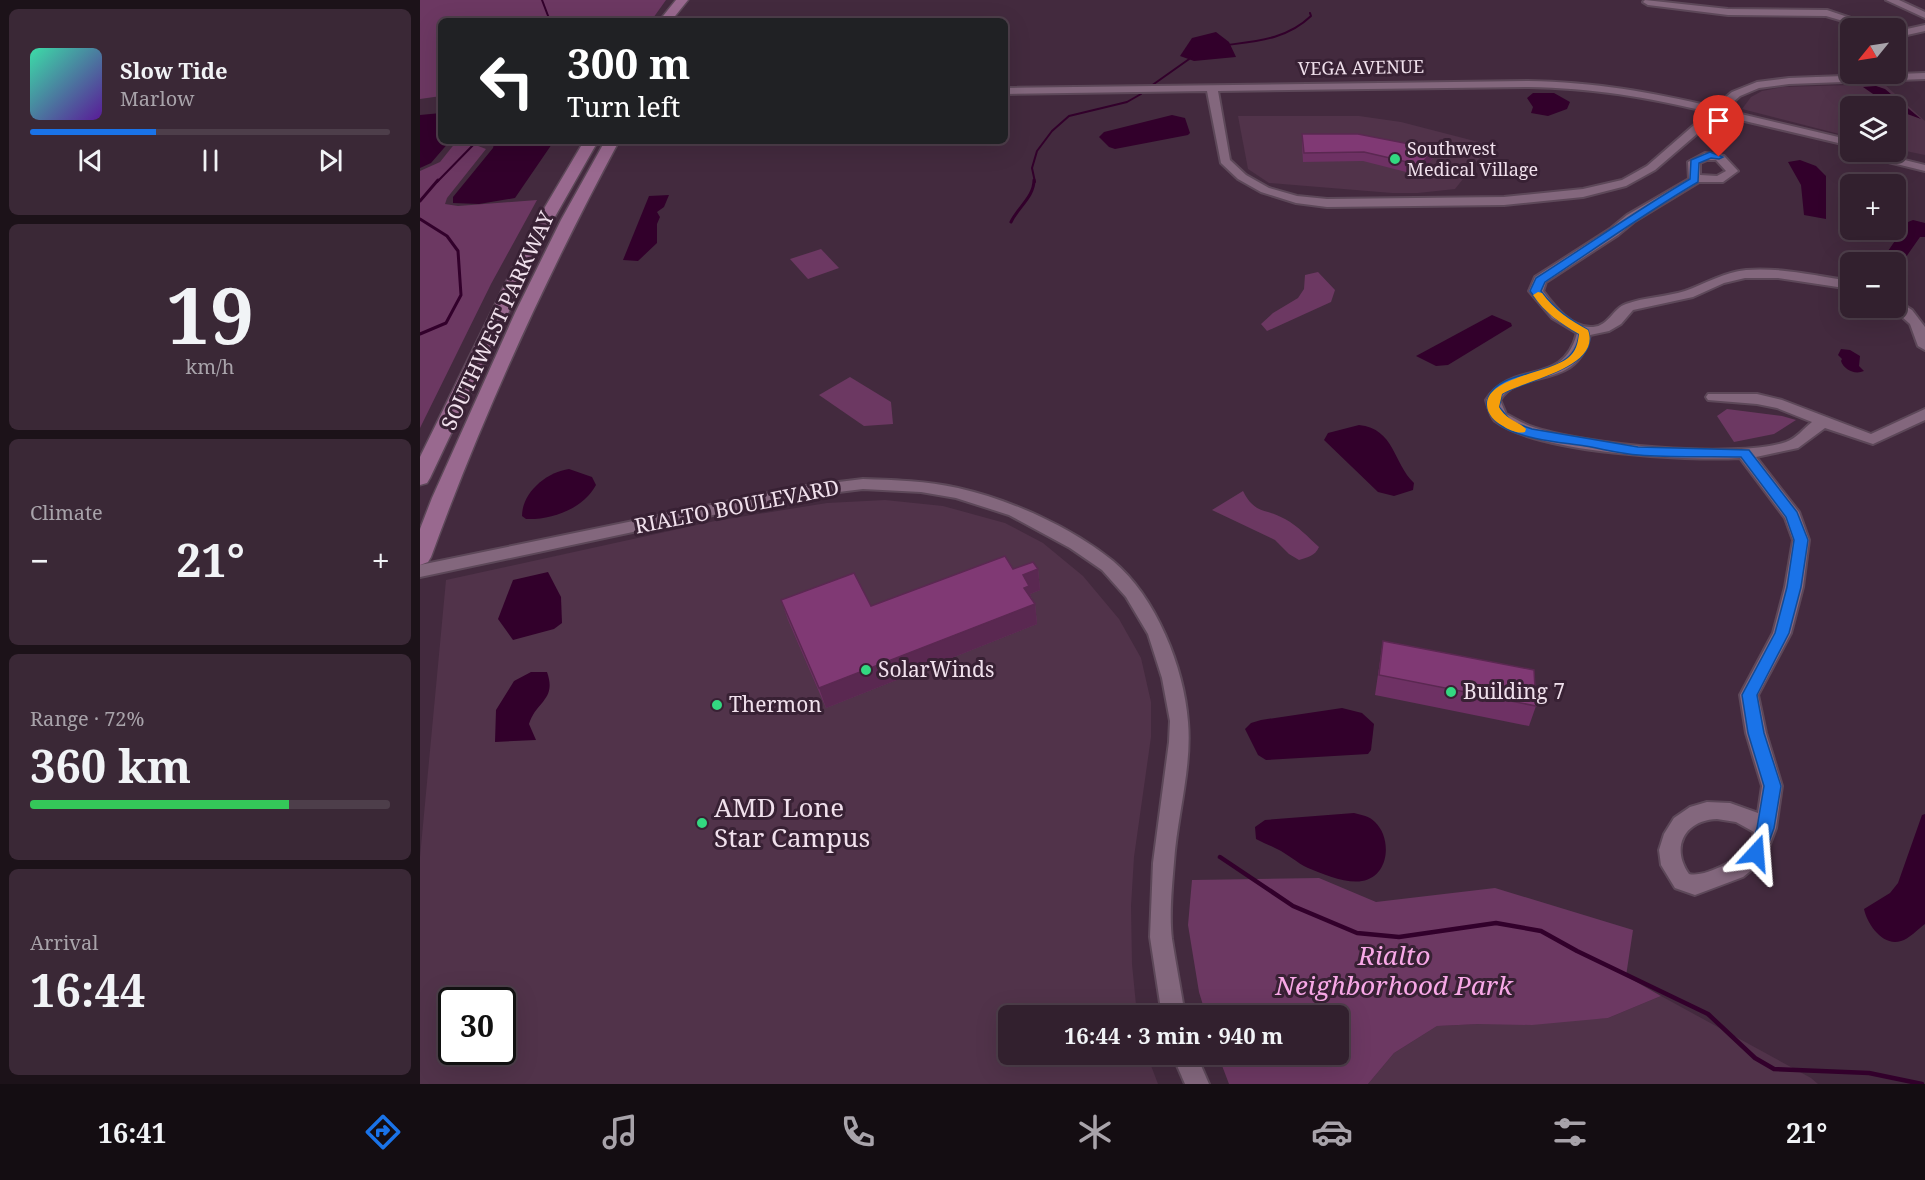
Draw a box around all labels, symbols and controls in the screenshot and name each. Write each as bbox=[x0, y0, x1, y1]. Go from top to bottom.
north arrow bbox=[1840, 18, 1906, 84]
map controls bbox=[1840, 18, 1906, 318]
text: 300 m bbox=[567, 34, 691, 91]
icon: left bbox=[468, 42, 546, 120]
street label: VEGA AVENUE bbox=[1298, 54, 1424, 80]
text: Slow Tide bbox=[120, 55, 228, 85]
text: Marlow bbox=[120, 85, 194, 112]
text: Turn left bbox=[567, 88, 680, 125]
pin bbox=[1693, 95, 1744, 157]
button: layers bbox=[1840, 96, 1906, 162]
icon: arrive bbox=[1702, 104, 1735, 137]
place label: Southwest Medical Village bbox=[1407, 136, 1538, 181]
icon: previous bbox=[74, 144, 107, 177]
icon: pause bbox=[194, 144, 227, 177]
icon: next bbox=[314, 144, 347, 177]
marker: Southwest Medical Village bbox=[1388, 152, 1402, 166]
button: + bbox=[1840, 174, 1906, 240]
street label: SOUTHWEST PARKWAY bbox=[434, 206, 560, 434]
button: − bbox=[1840, 252, 1906, 318]
text: 19 bbox=[166, 261, 254, 367]
text: km/h bbox=[185, 353, 235, 380]
street label: RIALTO BOULEVARD bbox=[632, 472, 842, 540]
text: Climate bbox=[30, 499, 103, 526]
text: 21° bbox=[176, 529, 245, 590]
text: − bbox=[30, 538, 49, 583]
text: + bbox=[372, 538, 390, 583]
place label: SolarWinds bbox=[878, 655, 994, 683]
marker: SolarWinds bbox=[859, 663, 873, 677]
place label: Building 7 bbox=[1463, 677, 1565, 705]
marker: Building 7 bbox=[1444, 685, 1458, 699]
place label: Thermon bbox=[729, 690, 822, 718]
marker: Thermon bbox=[710, 698, 724, 712]
text: Range · 72% bbox=[30, 705, 144, 732]
text: 360 km bbox=[30, 735, 191, 796]
place label: AMD Lone Star Campus bbox=[714, 789, 870, 855]
marker: AMD Lone Star Campus bbox=[695, 816, 709, 830]
position arrow bbox=[1724, 821, 1788, 885]
text: Arrival bbox=[30, 929, 98, 956]
park label: Rialto Neighborhood Park bbox=[1274, 937, 1514, 1003]
text: 16:44 bbox=[30, 959, 145, 1020]
speed limit sign: 30 bbox=[438, 987, 516, 1065]
text: 16:44 · 3 min · 940 m bbox=[1064, 1020, 1283, 1050]
icon: directions bbox=[362, 1111, 404, 1153]
icon: music bbox=[599, 1111, 641, 1153]
icon: phone bbox=[837, 1111, 879, 1153]
icon: climate bbox=[1074, 1111, 1116, 1153]
icon: car bbox=[1311, 1111, 1353, 1153]
icon: filters bbox=[1549, 1111, 1591, 1153]
text: 16:41 bbox=[98, 1114, 167, 1151]
text: 21° bbox=[1786, 1114, 1827, 1151]

